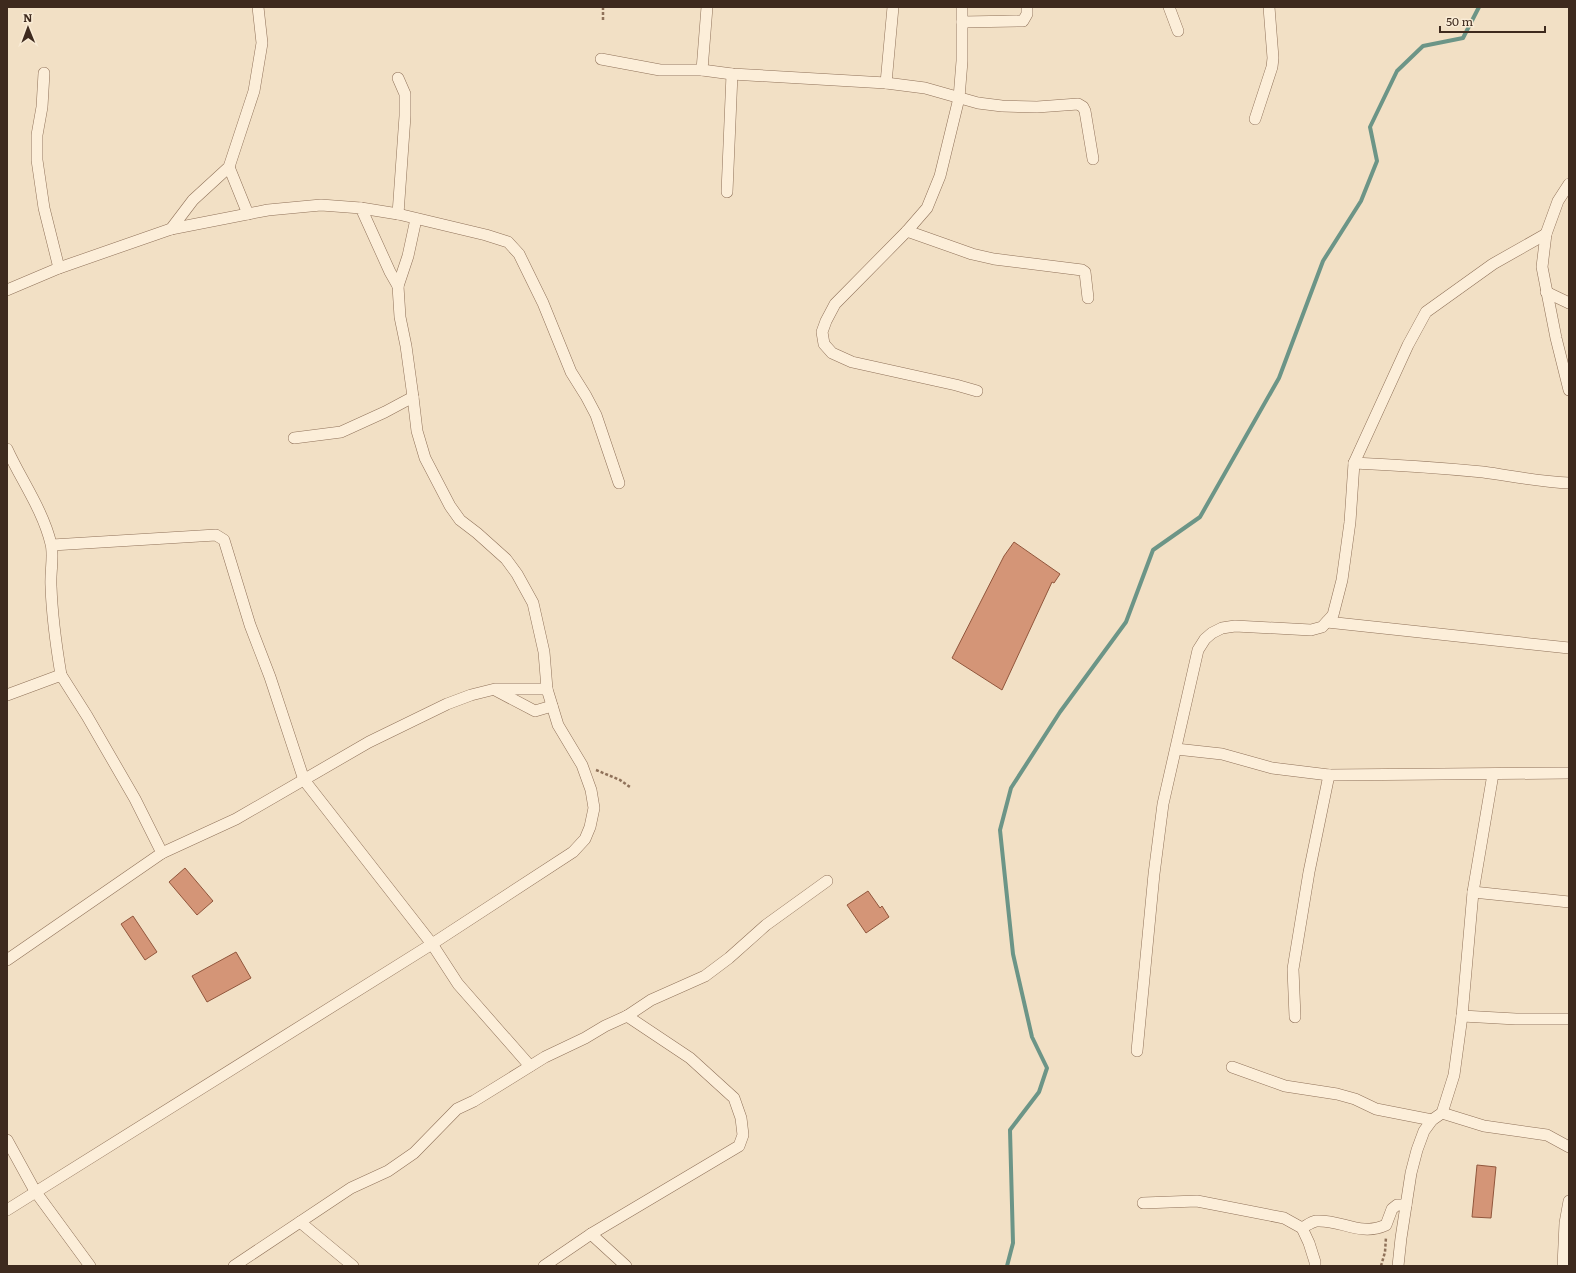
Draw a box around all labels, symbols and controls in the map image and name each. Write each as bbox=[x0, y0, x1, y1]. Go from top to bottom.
north arrow bbox=[8, 8, 48, 48]
scale bar bbox=[1440, 8, 1545, 34]
text: N bbox=[23, 9, 33, 25]
text: 50 m bbox=[1446, 12, 1473, 30]

